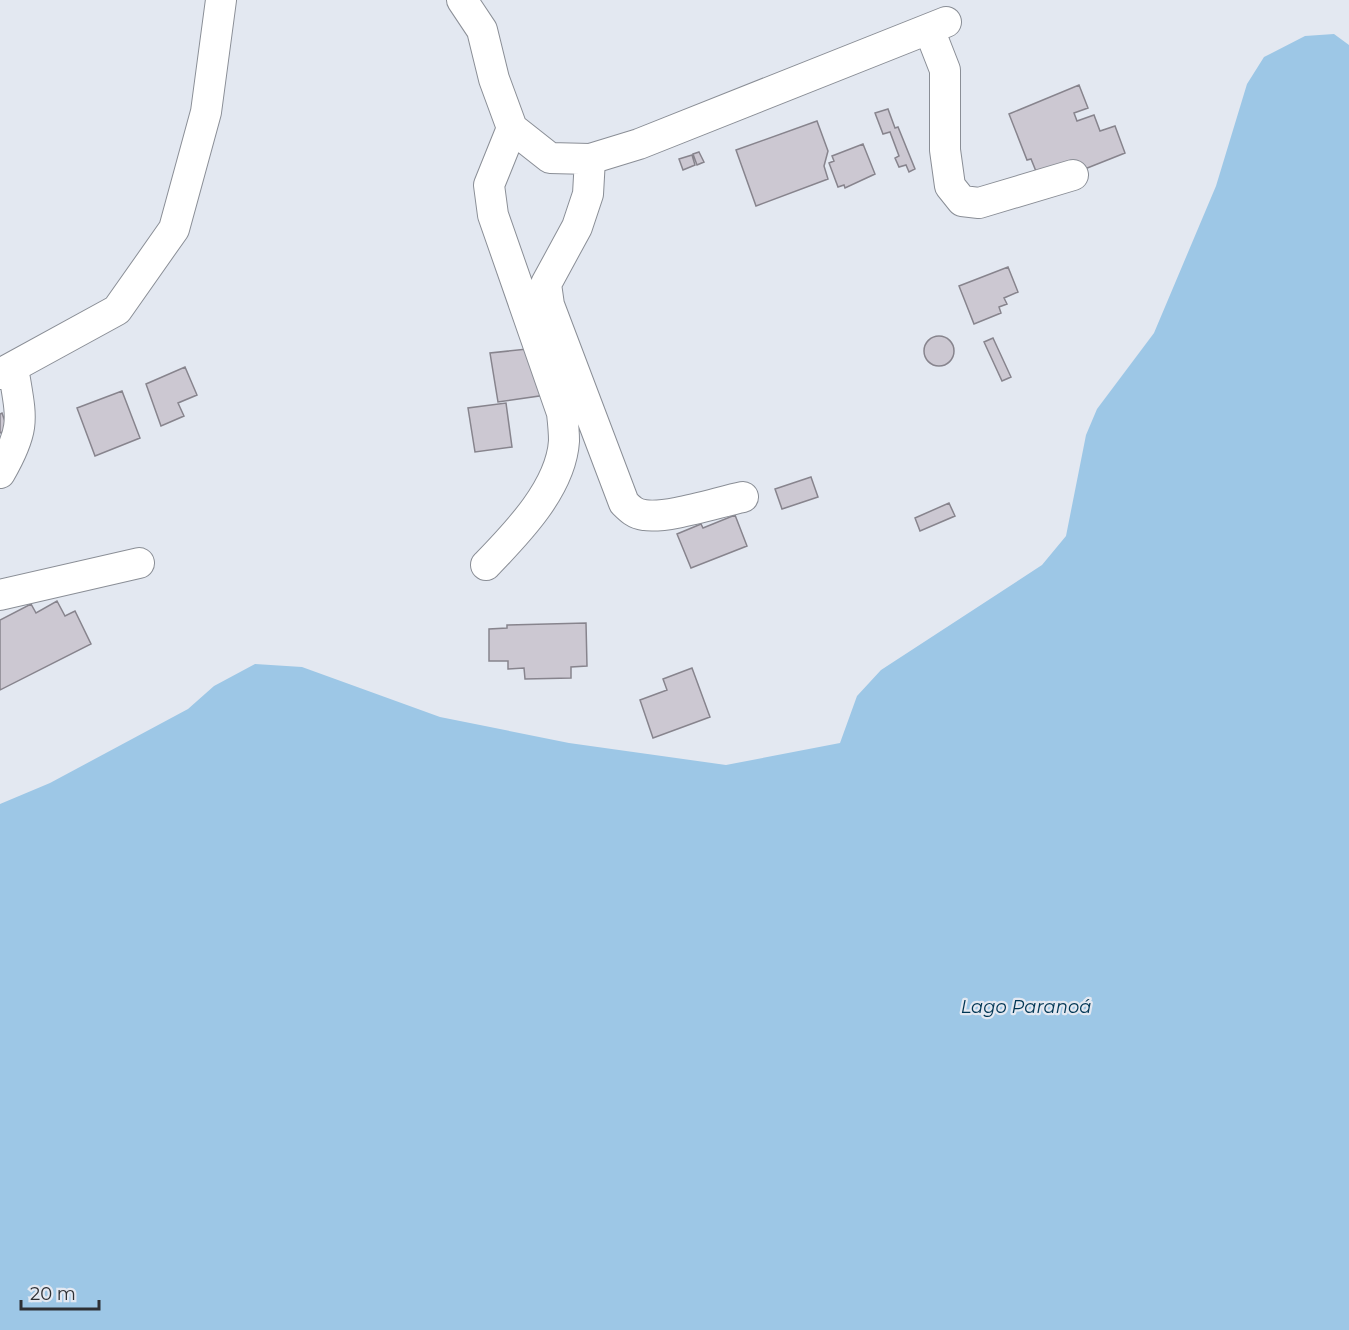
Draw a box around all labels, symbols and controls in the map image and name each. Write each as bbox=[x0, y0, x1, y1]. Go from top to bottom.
water label: Lago Paranoá bbox=[961, 996, 1091, 1018]
scale bar bbox=[21, 1273, 99, 1311]
text: 20 m bbox=[30, 1283, 76, 1305]

